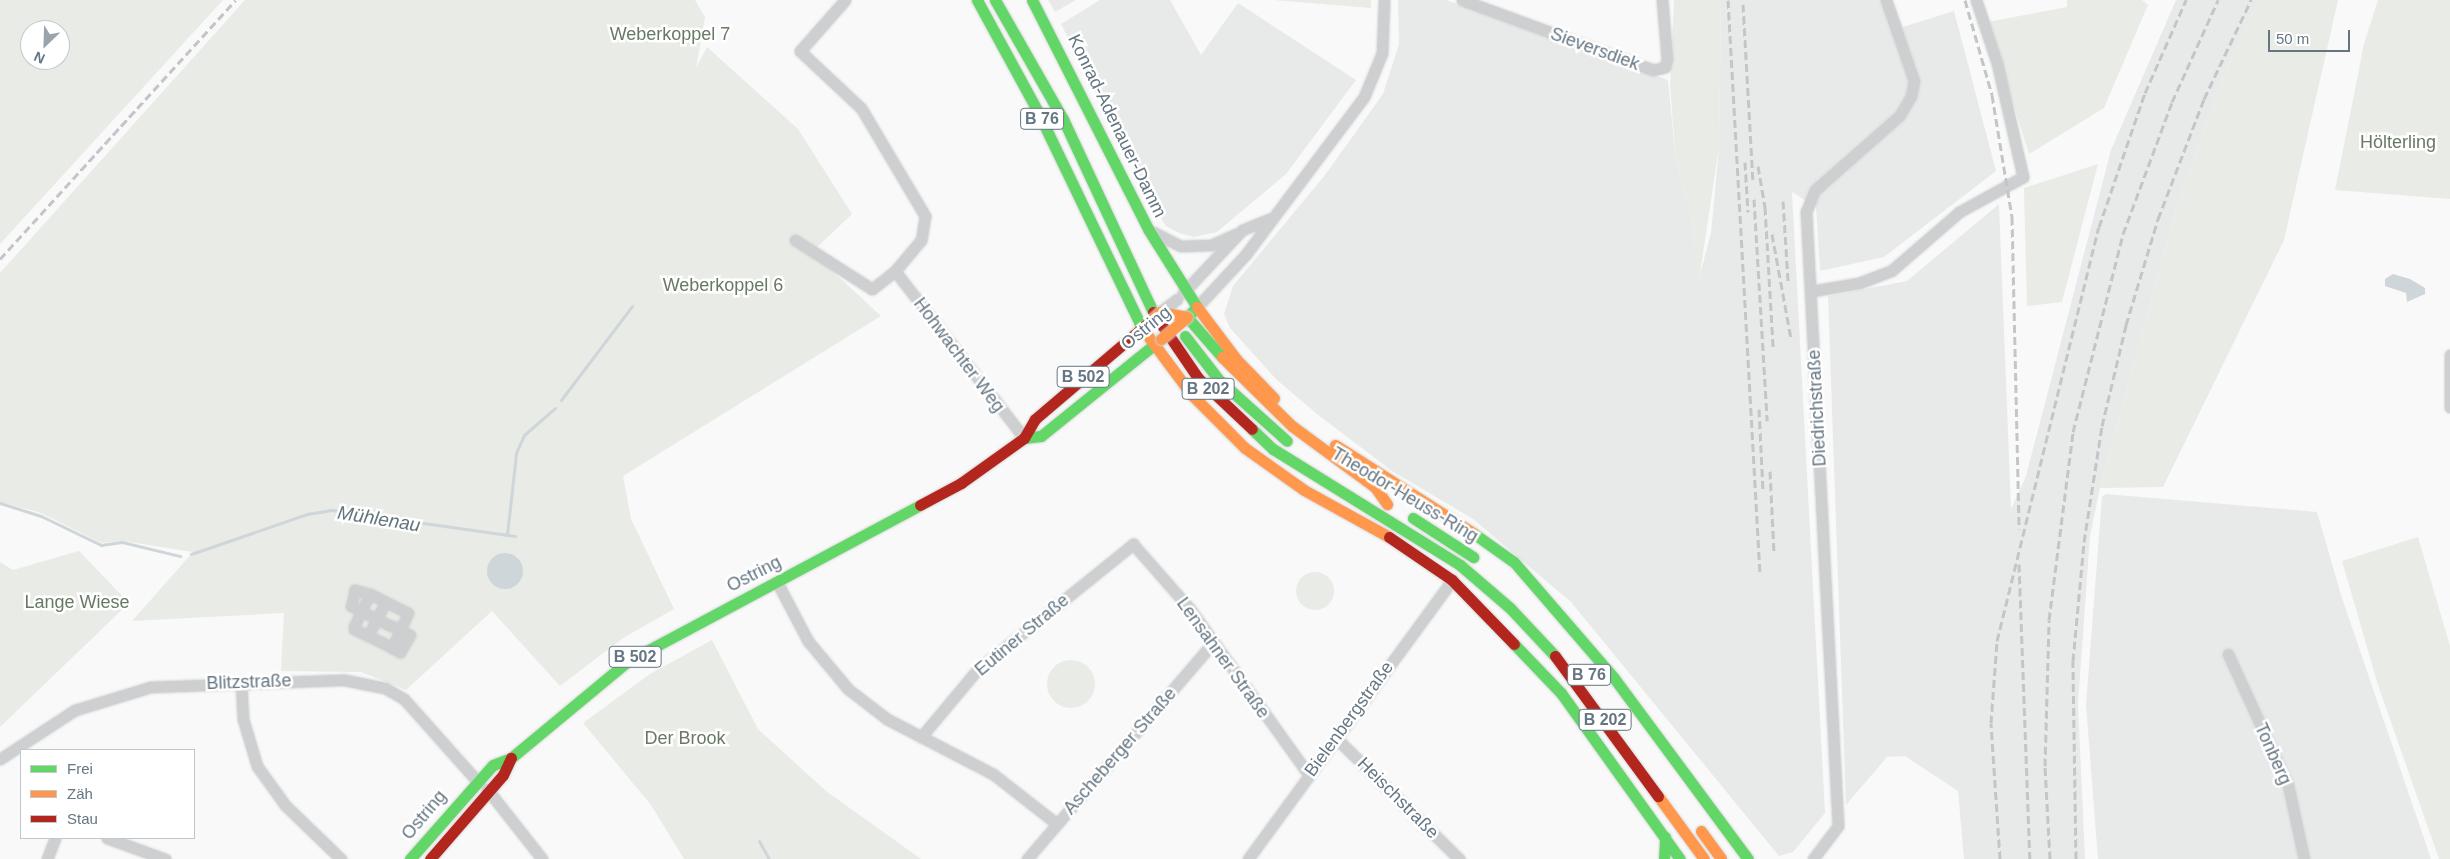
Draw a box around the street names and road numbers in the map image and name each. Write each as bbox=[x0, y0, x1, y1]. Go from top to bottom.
street label: Sieversdiek bbox=[1548, 23, 1642, 75]
street label: Konrad-Adenauer-Damm bbox=[1063, 31, 1171, 221]
road number: B 76 bbox=[1020, 106, 1064, 132]
street label: Hohwachter Weg bbox=[909, 294, 1009, 416]
street label: Ostring bbox=[1117, 301, 1175, 355]
street label: Diedrichstraße bbox=[1803, 349, 1831, 467]
road number: B 502 bbox=[1056, 364, 1110, 391]
road number: B 202 bbox=[1180, 376, 1236, 402]
street label: Theodor-Heuss-Ring bbox=[1328, 443, 1482, 547]
street label: Ostring bbox=[723, 551, 785, 597]
street label: Eutiner Straße bbox=[971, 589, 1073, 681]
street label: Lensahner Straße bbox=[1172, 593, 1274, 723]
road number: B 502 bbox=[608, 644, 662, 670]
street label: Bielenbergstraße bbox=[1300, 657, 1398, 781]
road number: B 76 bbox=[1566, 662, 1612, 688]
street label: Blitzstraße bbox=[206, 670, 292, 694]
street label: Ascheberger Straße bbox=[1059, 683, 1181, 819]
road number: B 202 bbox=[1578, 706, 1632, 734]
street label: Tonberg bbox=[2250, 720, 2296, 788]
street label: Heischstraße bbox=[1353, 753, 1443, 843]
street label: Ostring bbox=[397, 786, 451, 844]

